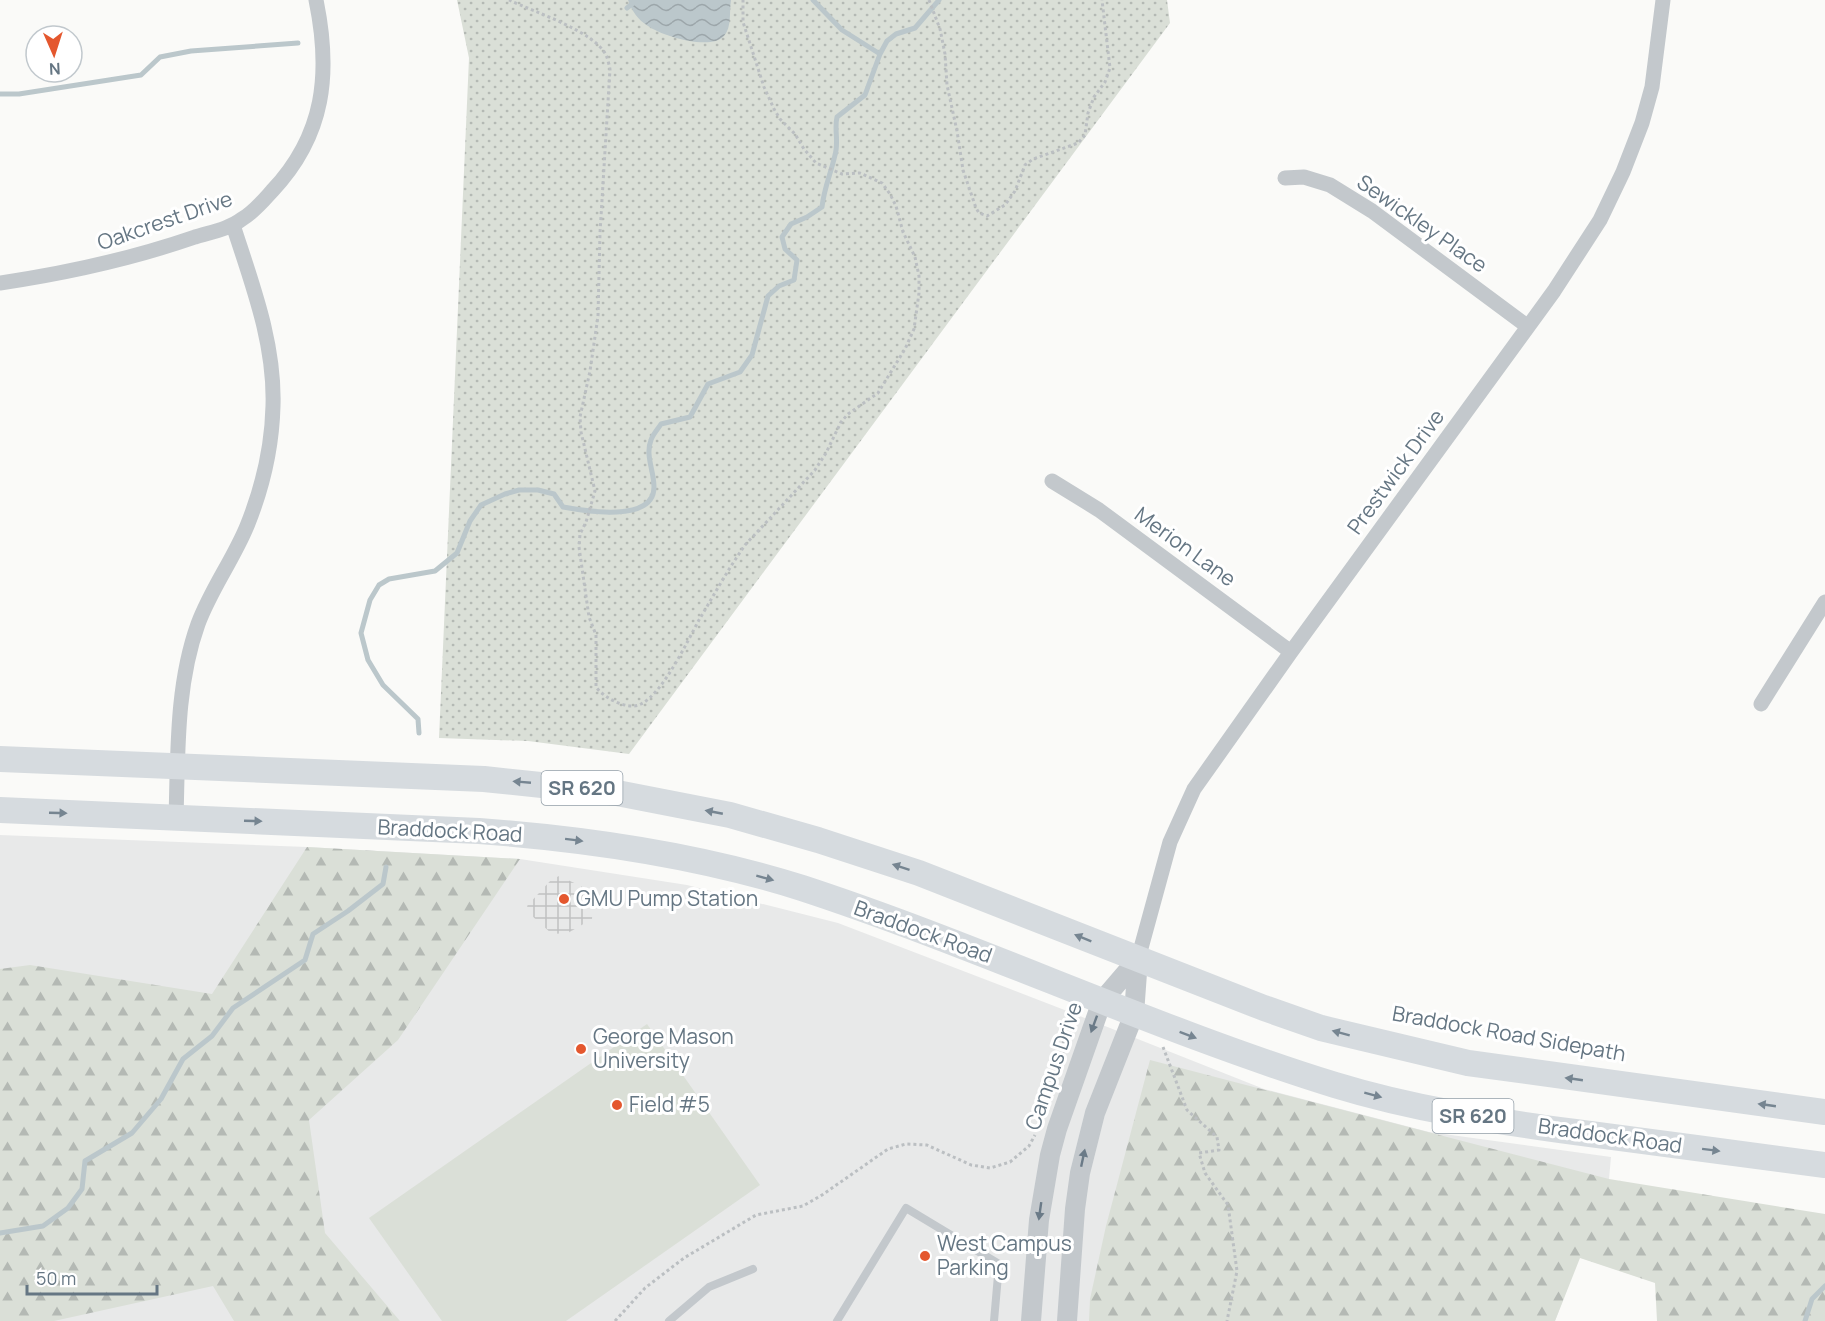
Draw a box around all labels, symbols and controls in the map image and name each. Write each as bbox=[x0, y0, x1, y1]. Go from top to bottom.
north arrow bbox=[24, 24, 84, 84]
text: N bbox=[48, 58, 61, 80]
street label: Sewickley Place bbox=[1352, 168, 1493, 279]
street label: Oakcrest Drive bbox=[93, 184, 236, 256]
street label: Prestwick Drive bbox=[1340, 403, 1450, 540]
street label: Merion Lane bbox=[1129, 500, 1242, 592]
road number: SR 620 bbox=[542, 771, 622, 805]
one-way arrow bbox=[512, 777, 531, 787]
one-way arrow bbox=[705, 807, 724, 816]
one-way arrow bbox=[49, 808, 68, 817]
street label: Braddock Road bbox=[377, 812, 523, 848]
one-way arrow bbox=[244, 816, 263, 826]
one-way arrow bbox=[564, 836, 583, 845]
one-way arrow bbox=[892, 862, 910, 872]
one-way arrow bbox=[756, 874, 774, 883]
place label: GMU Pump Station bbox=[576, 884, 758, 912]
marker: GMU Pump Station bbox=[557, 892, 571, 906]
street label: Braddock Road bbox=[850, 893, 996, 969]
one-way arrow bbox=[1074, 933, 1092, 942]
street label: Campus Drive bbox=[1018, 998, 1088, 1133]
street label: Braddock Road Sidepath bbox=[1390, 999, 1628, 1067]
one-way arrow bbox=[1088, 1015, 1098, 1033]
place label: George Mason University bbox=[593, 1022, 734, 1074]
one-way arrow bbox=[1332, 1027, 1351, 1037]
one-way arrow bbox=[1179, 1030, 1197, 1040]
marker: George Mason University bbox=[574, 1042, 588, 1056]
one-way arrow bbox=[1564, 1074, 1583, 1084]
place label: Field #5 bbox=[629, 1090, 710, 1118]
one-way arrow bbox=[1364, 1091, 1383, 1101]
marker: Field #5 bbox=[610, 1098, 624, 1112]
road number: SR 620 bbox=[1432, 1099, 1514, 1133]
one-way arrow bbox=[1757, 1100, 1776, 1109]
street label: Braddock Road bbox=[1536, 1111, 1684, 1159]
one-way arrow bbox=[1701, 1145, 1720, 1155]
one-way arrow bbox=[1079, 1149, 1089, 1168]
one-way arrow bbox=[1036, 1201, 1045, 1220]
place label: West Campus Parking bbox=[937, 1229, 1072, 1281]
marker: West Campus Parking bbox=[918, 1249, 932, 1263]
scale bar bbox=[27, 1258, 158, 1296]
text: 50 m bbox=[36, 1266, 76, 1290]

